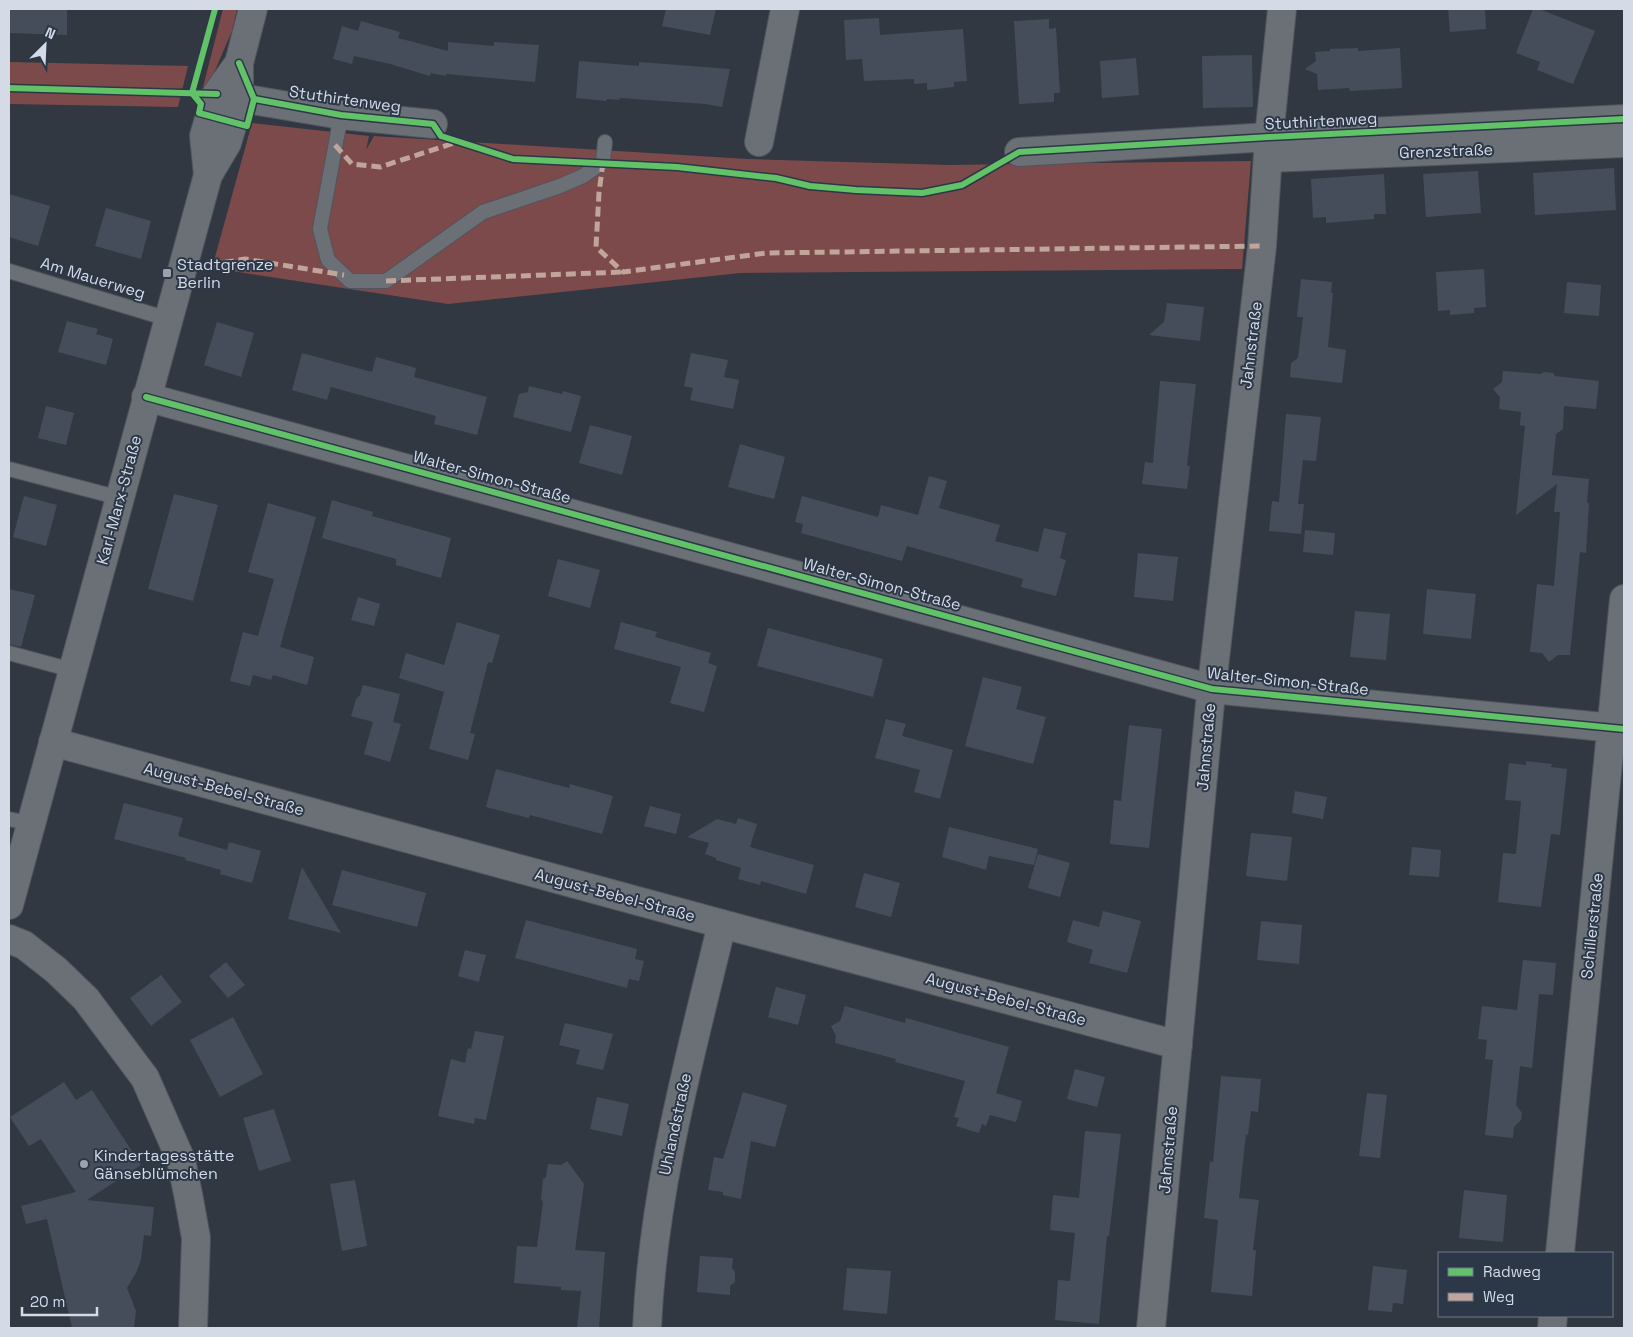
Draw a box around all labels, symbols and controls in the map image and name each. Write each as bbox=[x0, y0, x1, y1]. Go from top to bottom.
north arrow bbox=[20, 20, 70, 70]
text: N bbox=[42, 23, 58, 43]
street label: Stuthirtenweg bbox=[288, 81, 402, 117]
street label: Stuthirtenweg bbox=[1264, 108, 1378, 134]
street label: Grenzstraße bbox=[1399, 139, 1493, 163]
street label: Am Mauerweg bbox=[38, 252, 148, 304]
place label: Stadtgrenze Berlin bbox=[177, 254, 273, 293]
marker: Stadtgrenze Berlin bbox=[161, 267, 173, 279]
street label: Jahnstraße bbox=[1235, 300, 1267, 390]
street label: Karl-Marx-Straße bbox=[92, 433, 146, 567]
street label: Walter-Simon-Straße bbox=[411, 446, 573, 508]
street label: Walter-Simon-Straße bbox=[801, 553, 963, 615]
street label: Walter-Simon-Straße bbox=[1206, 662, 1370, 700]
street label: Jahnstraße bbox=[1192, 702, 1220, 792]
street label: August-Bebel-Straße bbox=[141, 757, 307, 821]
street label: August-Bebel-Straße bbox=[532, 863, 698, 927]
street label: Schillerstraße bbox=[1576, 872, 1608, 980]
street label: August-Bebel-Straße bbox=[923, 967, 1089, 1031]
street label: Uhlandstraße bbox=[654, 1071, 696, 1177]
street label: Jahnstraße bbox=[1154, 1105, 1182, 1195]
place label: Kindertagesstätte Gänseblümchen bbox=[94, 1145, 235, 1184]
marker: Kindertagesstätte Gänseblümchen bbox=[78, 1158, 90, 1170]
legend bbox=[1438, 1252, 1613, 1317]
text: Radweg bbox=[1483, 1262, 1541, 1281]
scale bar bbox=[22, 1284, 98, 1316]
text: Weg bbox=[1483, 1287, 1514, 1306]
text: 20 m bbox=[30, 1292, 65, 1311]

